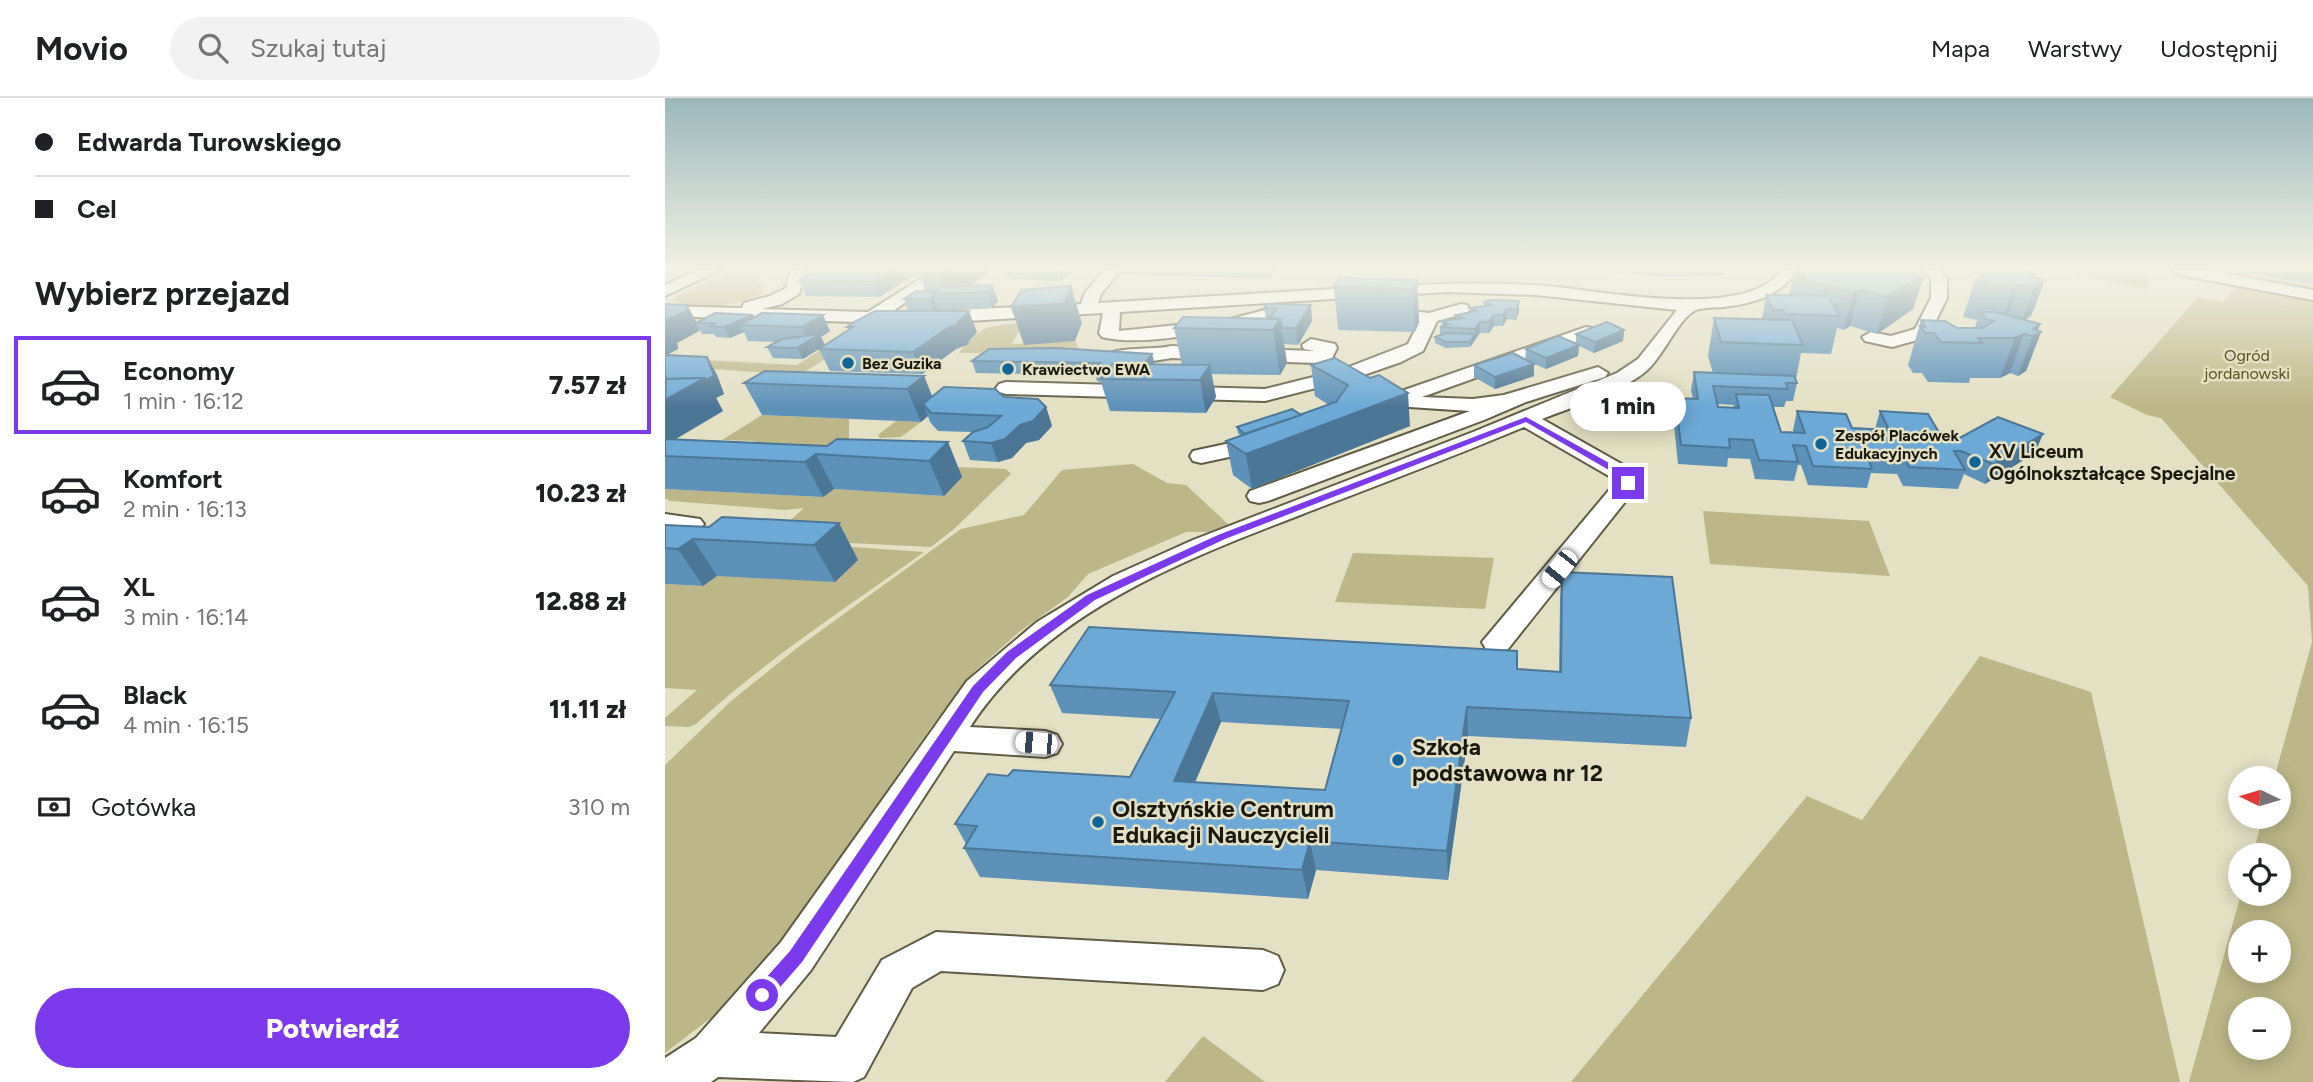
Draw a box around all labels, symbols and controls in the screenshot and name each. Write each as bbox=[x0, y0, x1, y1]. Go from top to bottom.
search box bbox=[170, 17, 660, 80]
text: Movio bbox=[35, 29, 128, 68]
icon: search bbox=[194, 29, 232, 67]
text: Szukaj tutaj bbox=[250, 32, 387, 64]
text: Mapa bbox=[1931, 34, 1990, 63]
text: Warstwy bbox=[2028, 34, 2122, 63]
text: Udostępnij bbox=[2160, 34, 2278, 63]
text: Edwarda Turowskiego bbox=[77, 126, 341, 158]
text: Cel bbox=[77, 193, 117, 225]
text: Wybierz przejazd bbox=[35, 275, 290, 313]
park label: Ogród jordanowski bbox=[2203, 346, 2290, 383]
icon: car bbox=[39, 354, 102, 417]
place label: Bez Guzika bbox=[862, 354, 942, 373]
text: Economy bbox=[123, 355, 235, 387]
marker: Bez Guzika bbox=[840, 355, 856, 371]
place label: Krawiectwo EWA bbox=[1022, 360, 1151, 379]
marker: Krawiectwo EWA bbox=[1000, 361, 1016, 377]
text: 7.57 zł bbox=[549, 369, 626, 401]
callout: 1 min bbox=[1570, 382, 1686, 430]
text: 1 min · 16:12 bbox=[123, 387, 244, 415]
text: 1 min bbox=[1601, 392, 1655, 420]
place label: Zespół Placówek Edukacyjnych bbox=[1835, 426, 1959, 463]
marker: Zespół Placówek Edukacyjnych bbox=[1813, 436, 1829, 452]
place label: XV Liceum Ogólnokształcące Specjalne bbox=[1989, 440, 2236, 485]
marker: XV Liceum Ogólnokształcące Specjalne bbox=[1967, 454, 1983, 470]
icon: car bbox=[39, 462, 102, 525]
text: Komfort bbox=[123, 463, 223, 495]
route end bbox=[1612, 467, 1644, 499]
text: 10.23 zł bbox=[535, 477, 626, 509]
text: 2 min · 16:13 bbox=[123, 495, 247, 523]
car bbox=[1538, 546, 1581, 592]
icon: car bbox=[39, 570, 102, 633]
text: XL bbox=[123, 571, 155, 603]
text: 12.88 zł bbox=[535, 585, 626, 617]
text: 3 min · 16:14 bbox=[123, 603, 248, 631]
icon: car bbox=[39, 678, 102, 741]
text: Black bbox=[123, 679, 187, 711]
text: 11.11 zł bbox=[549, 693, 626, 725]
text: 4 min · 16:15 bbox=[123, 711, 249, 739]
car bbox=[1015, 731, 1058, 755]
place label: Szkoła podstawowa nr 12 bbox=[1412, 733, 1603, 787]
marker: Szkoła podstawowa nr 12 bbox=[1390, 752, 1406, 768]
north arrow bbox=[2228, 766, 2291, 830]
map controls bbox=[2228, 766, 2291, 1060]
icon: cash bbox=[35, 788, 73, 826]
text: Gotówka bbox=[91, 791, 196, 823]
text: 310 m bbox=[568, 793, 630, 821]
place label: Olsztyńskie Centrum Edukacji Nauczycieli bbox=[1112, 795, 1334, 849]
marker: Olsztyńskie Centrum Edukacji Nauczycieli bbox=[1090, 814, 1106, 830]
button: locate bbox=[2228, 843, 2291, 906]
button: + bbox=[2228, 920, 2291, 983]
route start bbox=[746, 979, 778, 1011]
button: Potwierdź bbox=[35, 988, 630, 1068]
button: − bbox=[2228, 997, 2291, 1060]

